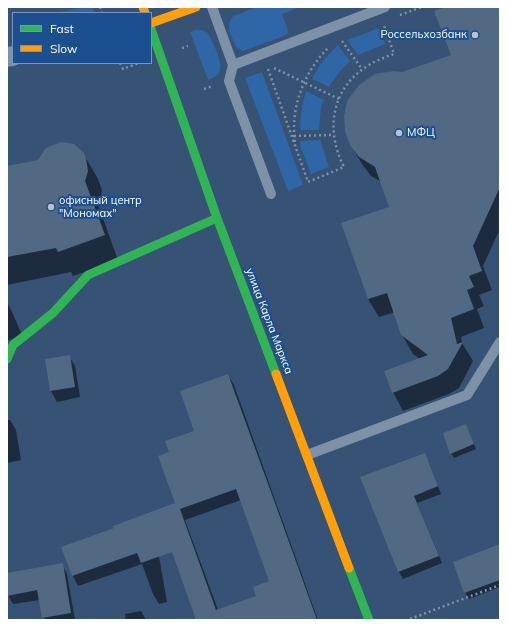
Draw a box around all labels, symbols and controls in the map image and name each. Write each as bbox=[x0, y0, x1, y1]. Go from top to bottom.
legend bbox=[12, 12, 152, 64]
text: Fast bbox=[50, 21, 74, 36]
place label: Россельхозбанк bbox=[380, 28, 467, 42]
marker: Россельхозбанк bbox=[470, 30, 480, 40]
text: Slow bbox=[50, 41, 78, 56]
place label: МФЦ bbox=[407, 126, 435, 140]
marker: МФЦ bbox=[394, 128, 404, 138]
place label: офисный центр "Мономах" bbox=[59, 194, 142, 220]
marker: офисный центр "Мономах" bbox=[46, 202, 56, 212]
street label: улица Карла Маркса bbox=[243, 266, 295, 376]

